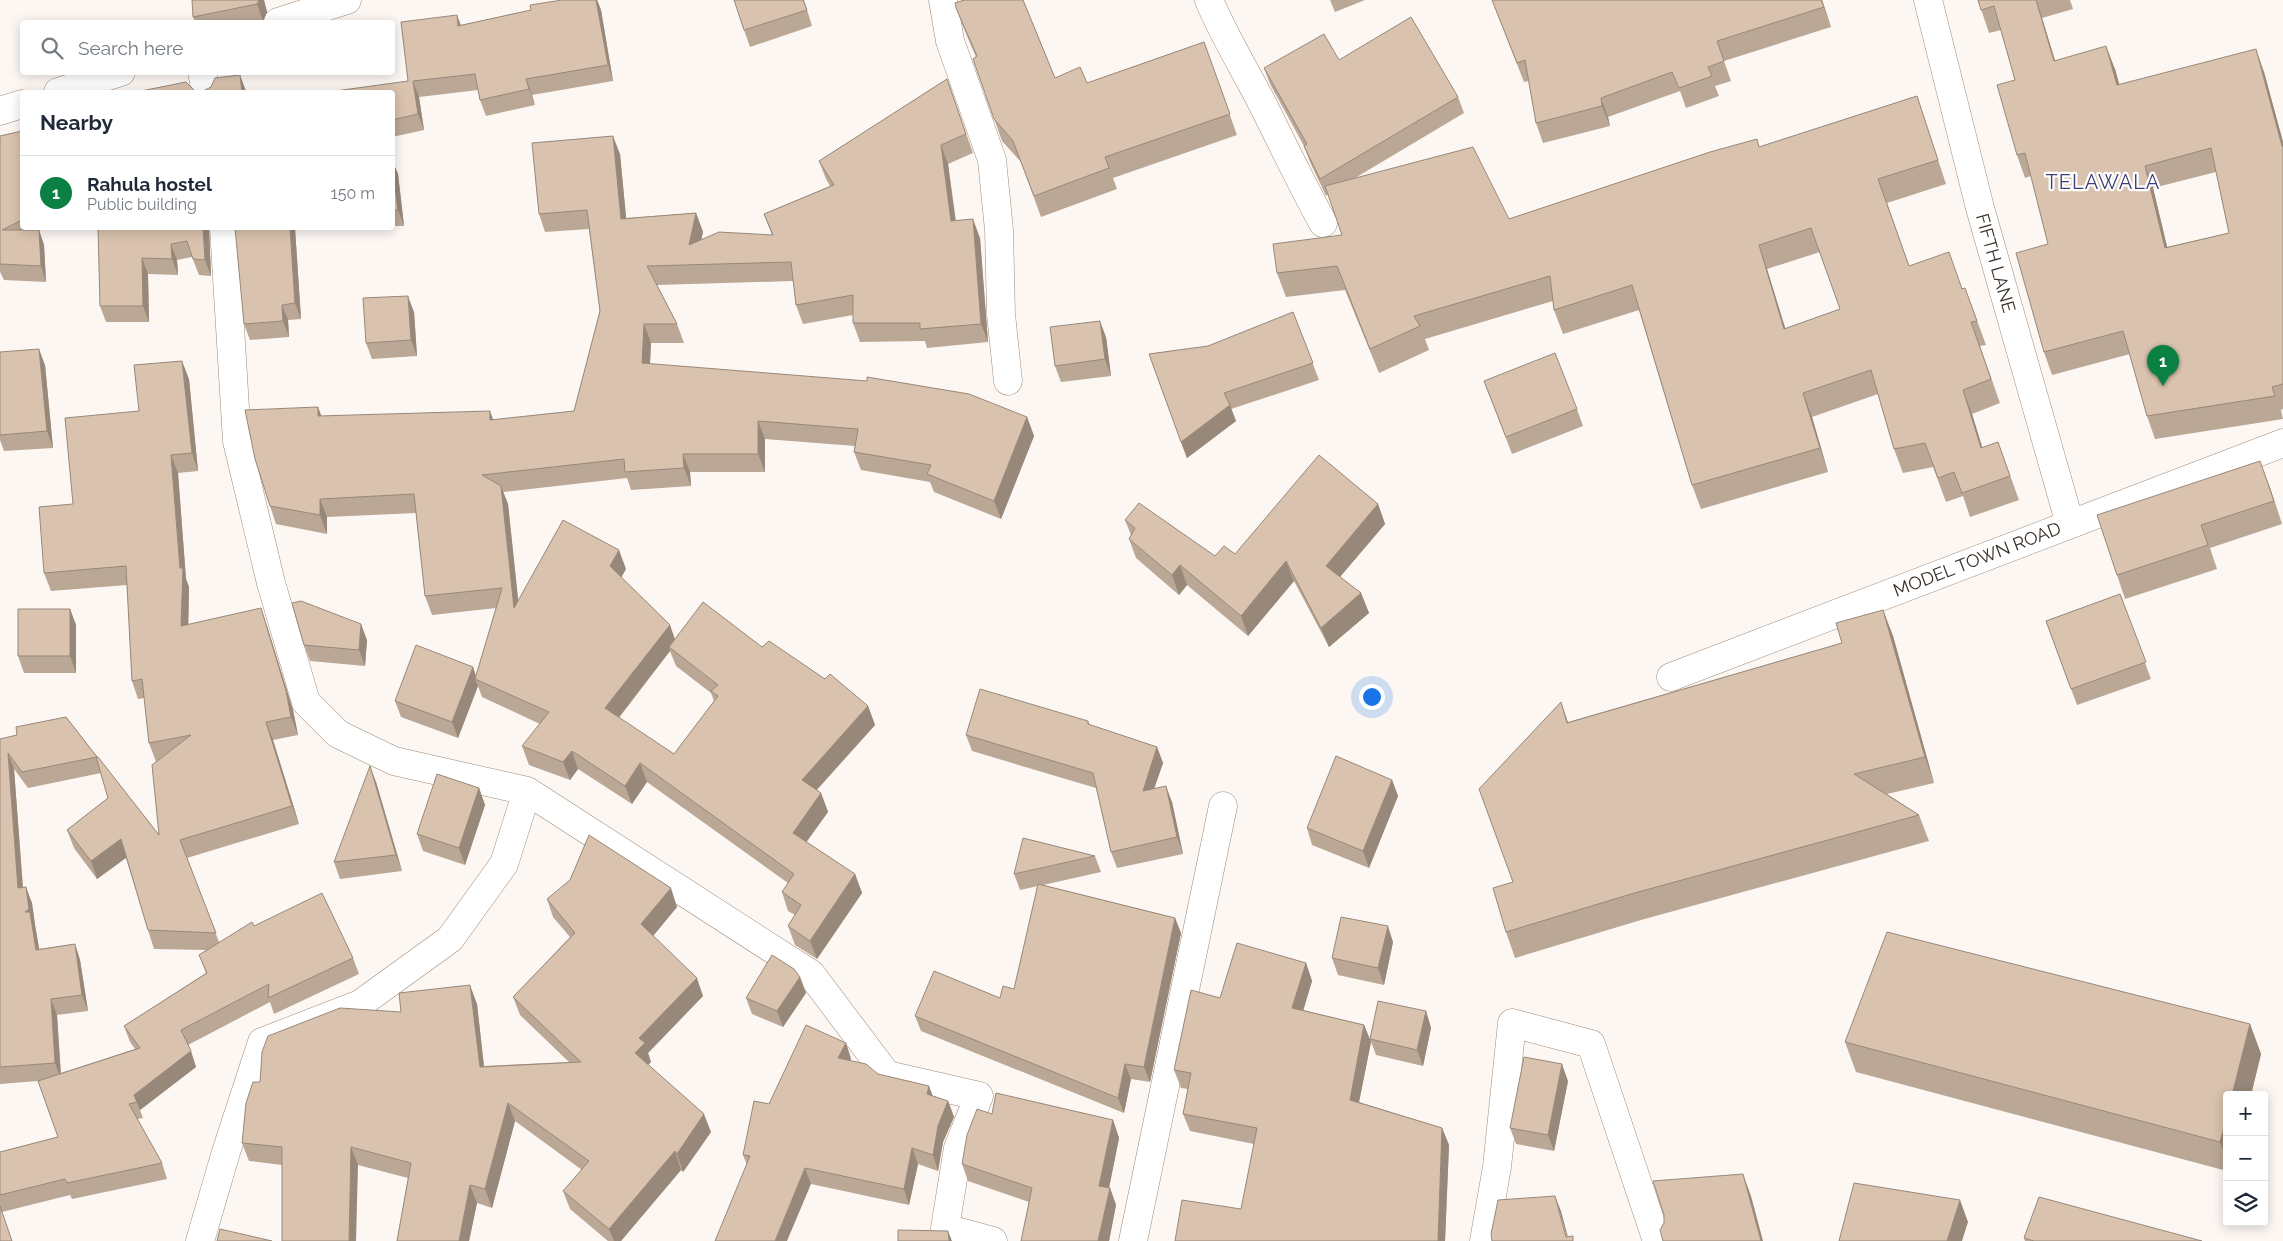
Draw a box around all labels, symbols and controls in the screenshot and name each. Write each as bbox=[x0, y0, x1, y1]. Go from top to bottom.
search box bbox=[20, 20, 395, 75]
icon: search bbox=[38, 34, 66, 62]
text: Search here bbox=[78, 37, 184, 59]
text: Nearby bbox=[40, 110, 113, 135]
district label: TELAWALA bbox=[2046, 170, 2160, 194]
text: Rahula hostel bbox=[87, 173, 212, 195]
text: 1 bbox=[52, 184, 60, 203]
text: 150 m bbox=[331, 184, 375, 203]
text: Public building bbox=[87, 195, 197, 214]
street label: FIFTH LANE bbox=[1972, 211, 2020, 315]
pin: 1 bbox=[2147, 345, 2179, 386]
street label: MODEL TOWN ROAD bbox=[1890, 517, 2064, 601]
your location bbox=[1359, 684, 1385, 710]
map controls bbox=[2223, 1091, 2268, 1226]
button: + bbox=[2223, 1091, 2268, 1136]
button: − bbox=[2223, 1136, 2268, 1181]
button: layers bbox=[2223, 1181, 2268, 1226]

